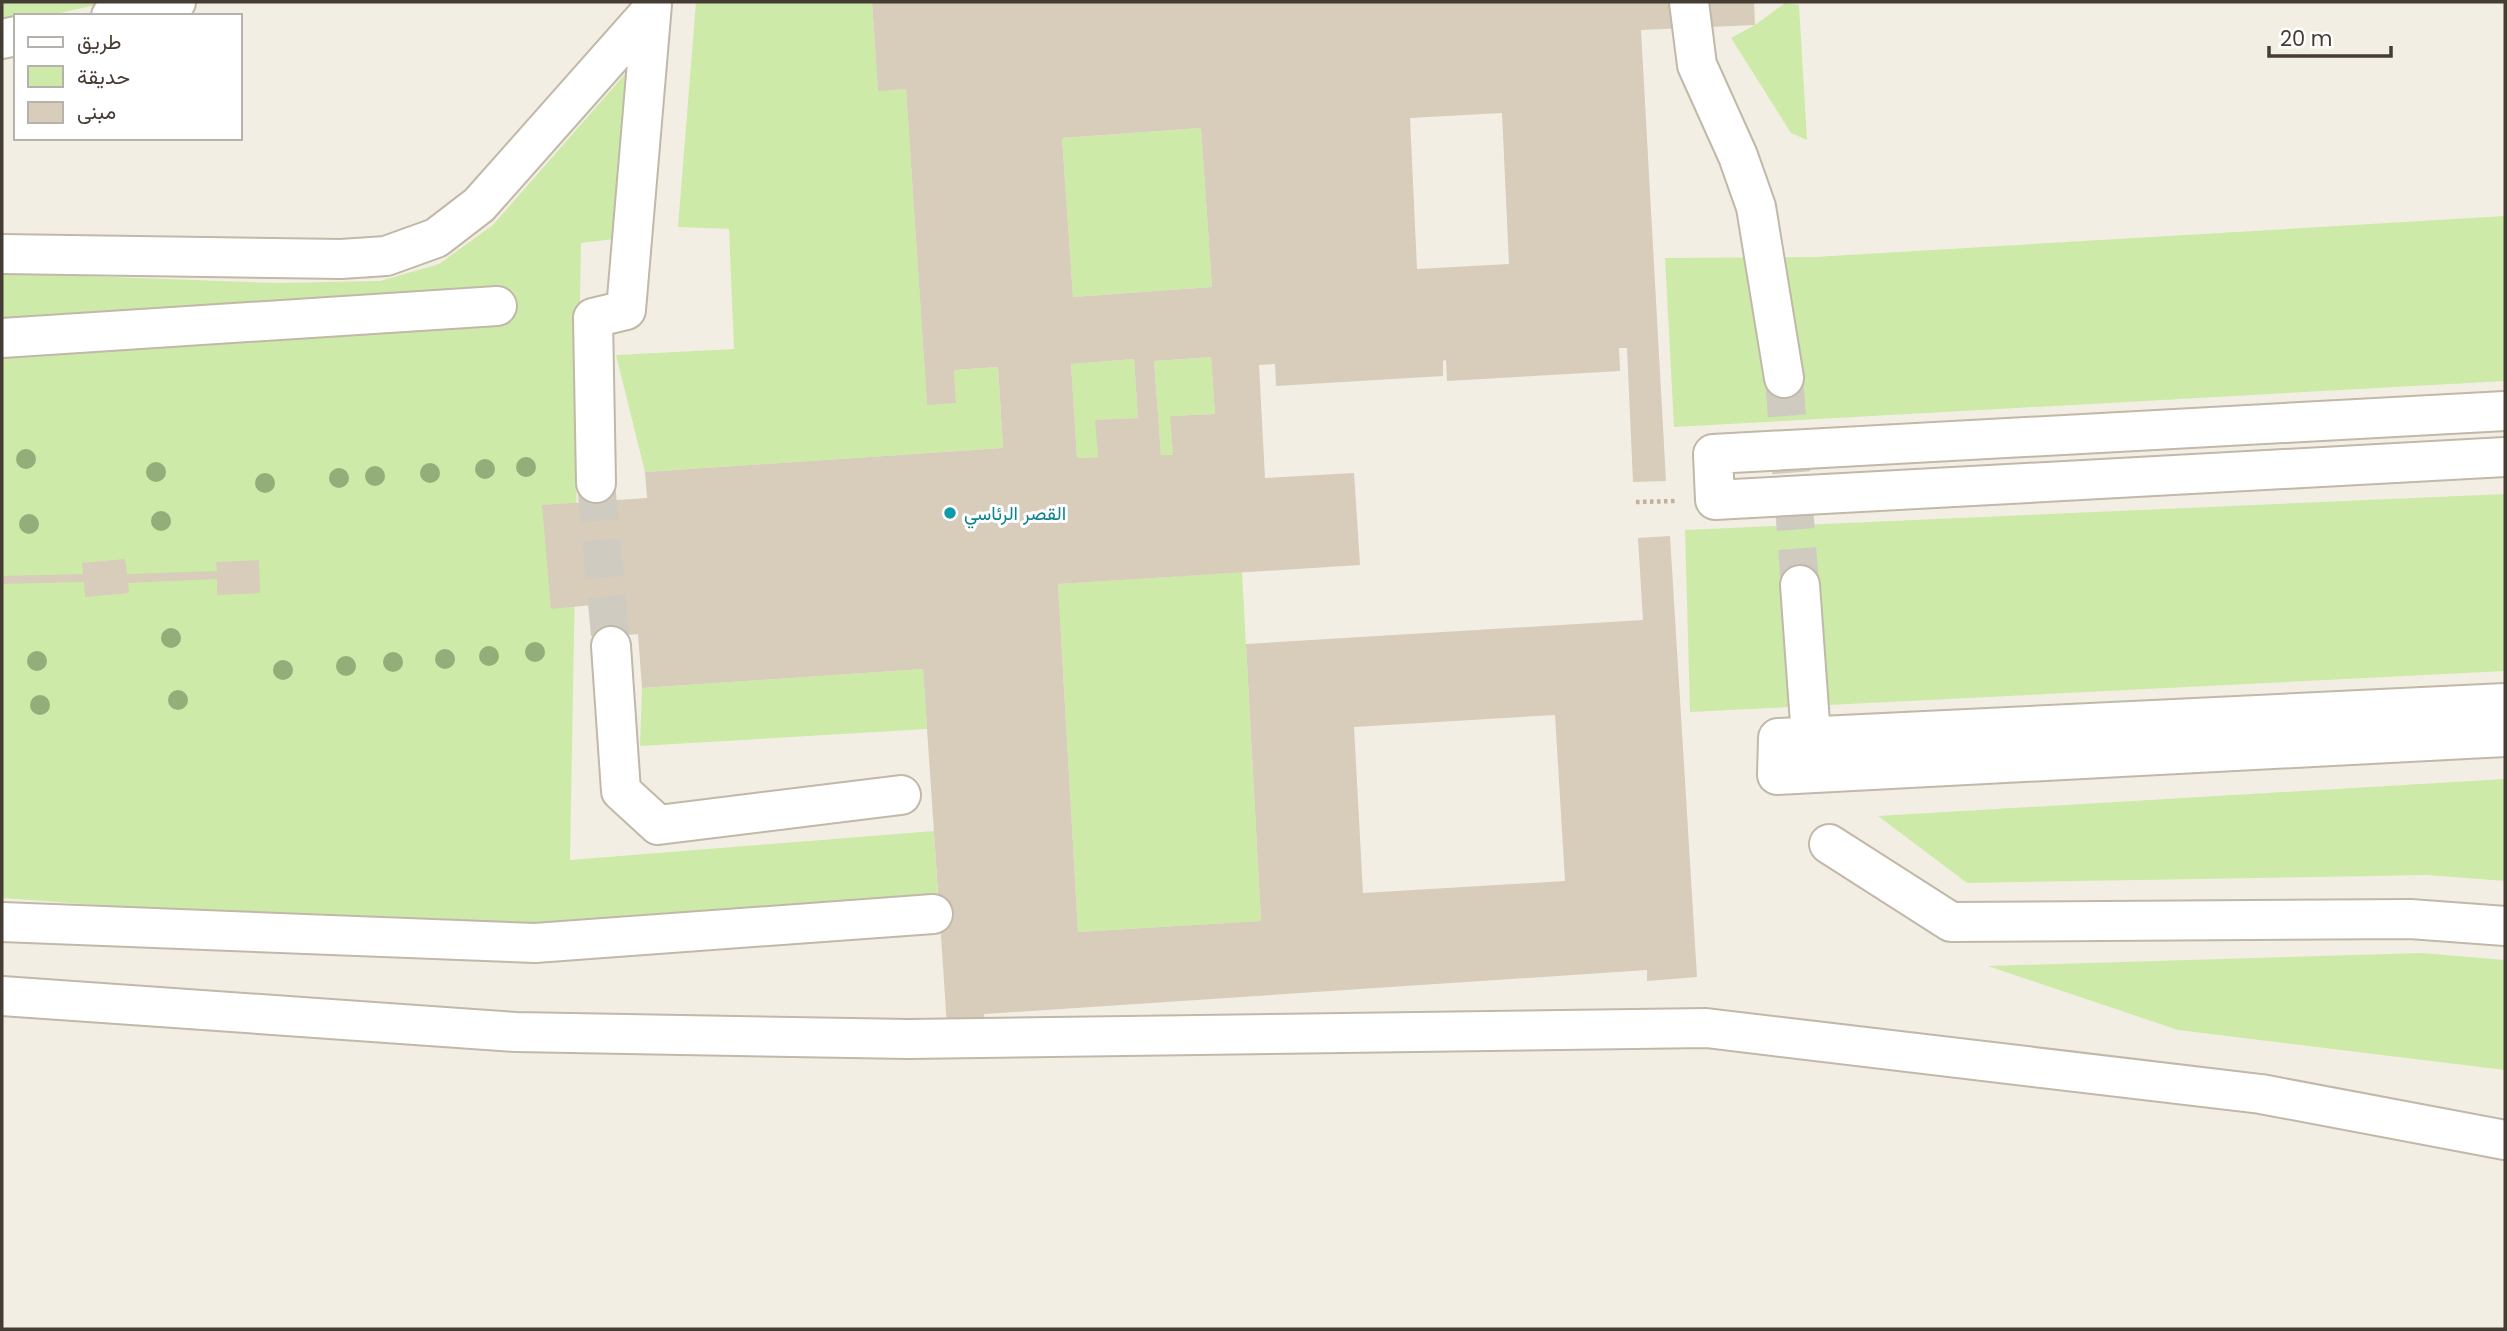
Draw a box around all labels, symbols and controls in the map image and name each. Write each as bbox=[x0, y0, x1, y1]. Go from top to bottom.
legend bbox=[14, 14, 242, 140]
scale bar bbox=[2269, 14, 2392, 58]
text: 20 m bbox=[2280, 24, 2333, 53]
text: طريق bbox=[77, 27, 122, 56]
text: حديقة bbox=[77, 62, 130, 91]
text: مبنى bbox=[77, 97, 116, 126]
place label: القصر الرئاسي bbox=[964, 500, 1066, 529]
marker: القصر الرئاسي bbox=[942, 505, 958, 521]

